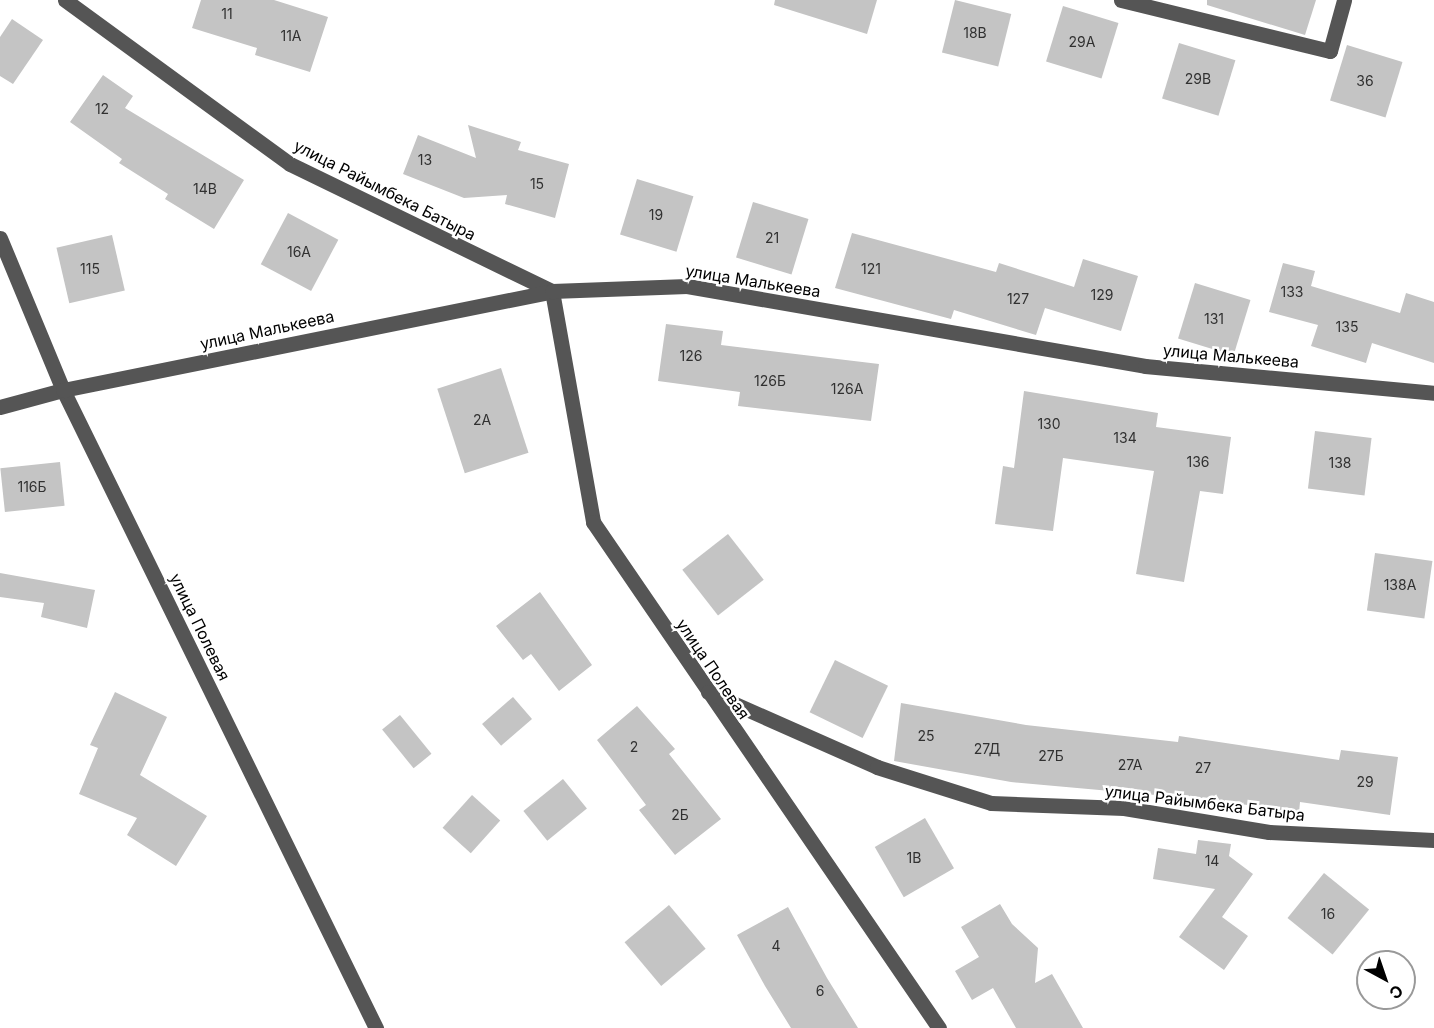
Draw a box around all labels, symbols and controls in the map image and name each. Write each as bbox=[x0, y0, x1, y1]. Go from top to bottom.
house number: 11 bbox=[221, 6, 233, 22]
house number: 18В bbox=[963, 25, 987, 41]
house number: 11А bbox=[280, 28, 302, 44]
house number: 29А bbox=[1069, 34, 1095, 50]
house number: 29В bbox=[1185, 71, 1211, 87]
house number: 36 bbox=[1356, 73, 1374, 89]
house number: 12 bbox=[95, 101, 109, 117]
street label: улица Райымбека Батыра bbox=[291, 136, 479, 244]
house number: 13 bbox=[418, 152, 432, 168]
house number: 15 bbox=[530, 176, 544, 192]
house number: 14В bbox=[193, 181, 217, 197]
house number: 19 bbox=[649, 207, 663, 223]
house number: 21 bbox=[765, 230, 779, 246]
house number: 16А bbox=[287, 244, 311, 260]
house number: 115 bbox=[80, 261, 100, 277]
street label: улица Малькеева bbox=[684, 261, 822, 301]
house number: 121 bbox=[861, 261, 881, 277]
house number: 133 bbox=[1281, 284, 1303, 300]
house number: 129 bbox=[1091, 287, 1113, 303]
house number: 127 bbox=[1007, 291, 1029, 307]
street label: улица Малькеева bbox=[198, 306, 336, 354]
house number: 131 bbox=[1204, 311, 1224, 327]
house number: 135 bbox=[1336, 319, 1358, 335]
street label: улица Малькеева bbox=[1162, 340, 1300, 372]
house number: 126 bbox=[680, 348, 702, 364]
house number: 126Б bbox=[754, 373, 786, 389]
house number: 126А bbox=[831, 381, 863, 397]
house number: 2А bbox=[473, 412, 491, 428]
house number: 130 bbox=[1037, 416, 1061, 432]
house number: 134 bbox=[1113, 430, 1137, 446]
house number: 136 bbox=[1186, 454, 1210, 470]
house number: 138 bbox=[1328, 455, 1352, 471]
house number: 116Б bbox=[17, 479, 47, 495]
street label: улица Полевая bbox=[166, 570, 234, 684]
house number: 138А bbox=[1384, 577, 1416, 593]
street label: улица Полевая bbox=[672, 615, 754, 723]
house number: 25 bbox=[917, 728, 935, 744]
house number: 2 bbox=[630, 739, 638, 755]
house number: 27Д bbox=[974, 741, 1000, 757]
house number: 27Б bbox=[1038, 748, 1064, 764]
house number: 27А bbox=[1118, 757, 1142, 773]
house number: 27 bbox=[1195, 760, 1211, 776]
house number: 29 bbox=[1356, 774, 1374, 790]
street label: улица Райымбека Батыра bbox=[1104, 781, 1306, 825]
house number: 2Б bbox=[671, 807, 689, 823]
house number: 1В bbox=[907, 850, 921, 866]
house number: 14 bbox=[1205, 853, 1219, 869]
house number: 16 bbox=[1321, 906, 1335, 922]
house number: 4 bbox=[771, 938, 781, 954]
north arrow bbox=[1356, 950, 1416, 1010]
text: С bbox=[1385, 981, 1407, 1004]
house number: 6 bbox=[816, 983, 824, 999]

